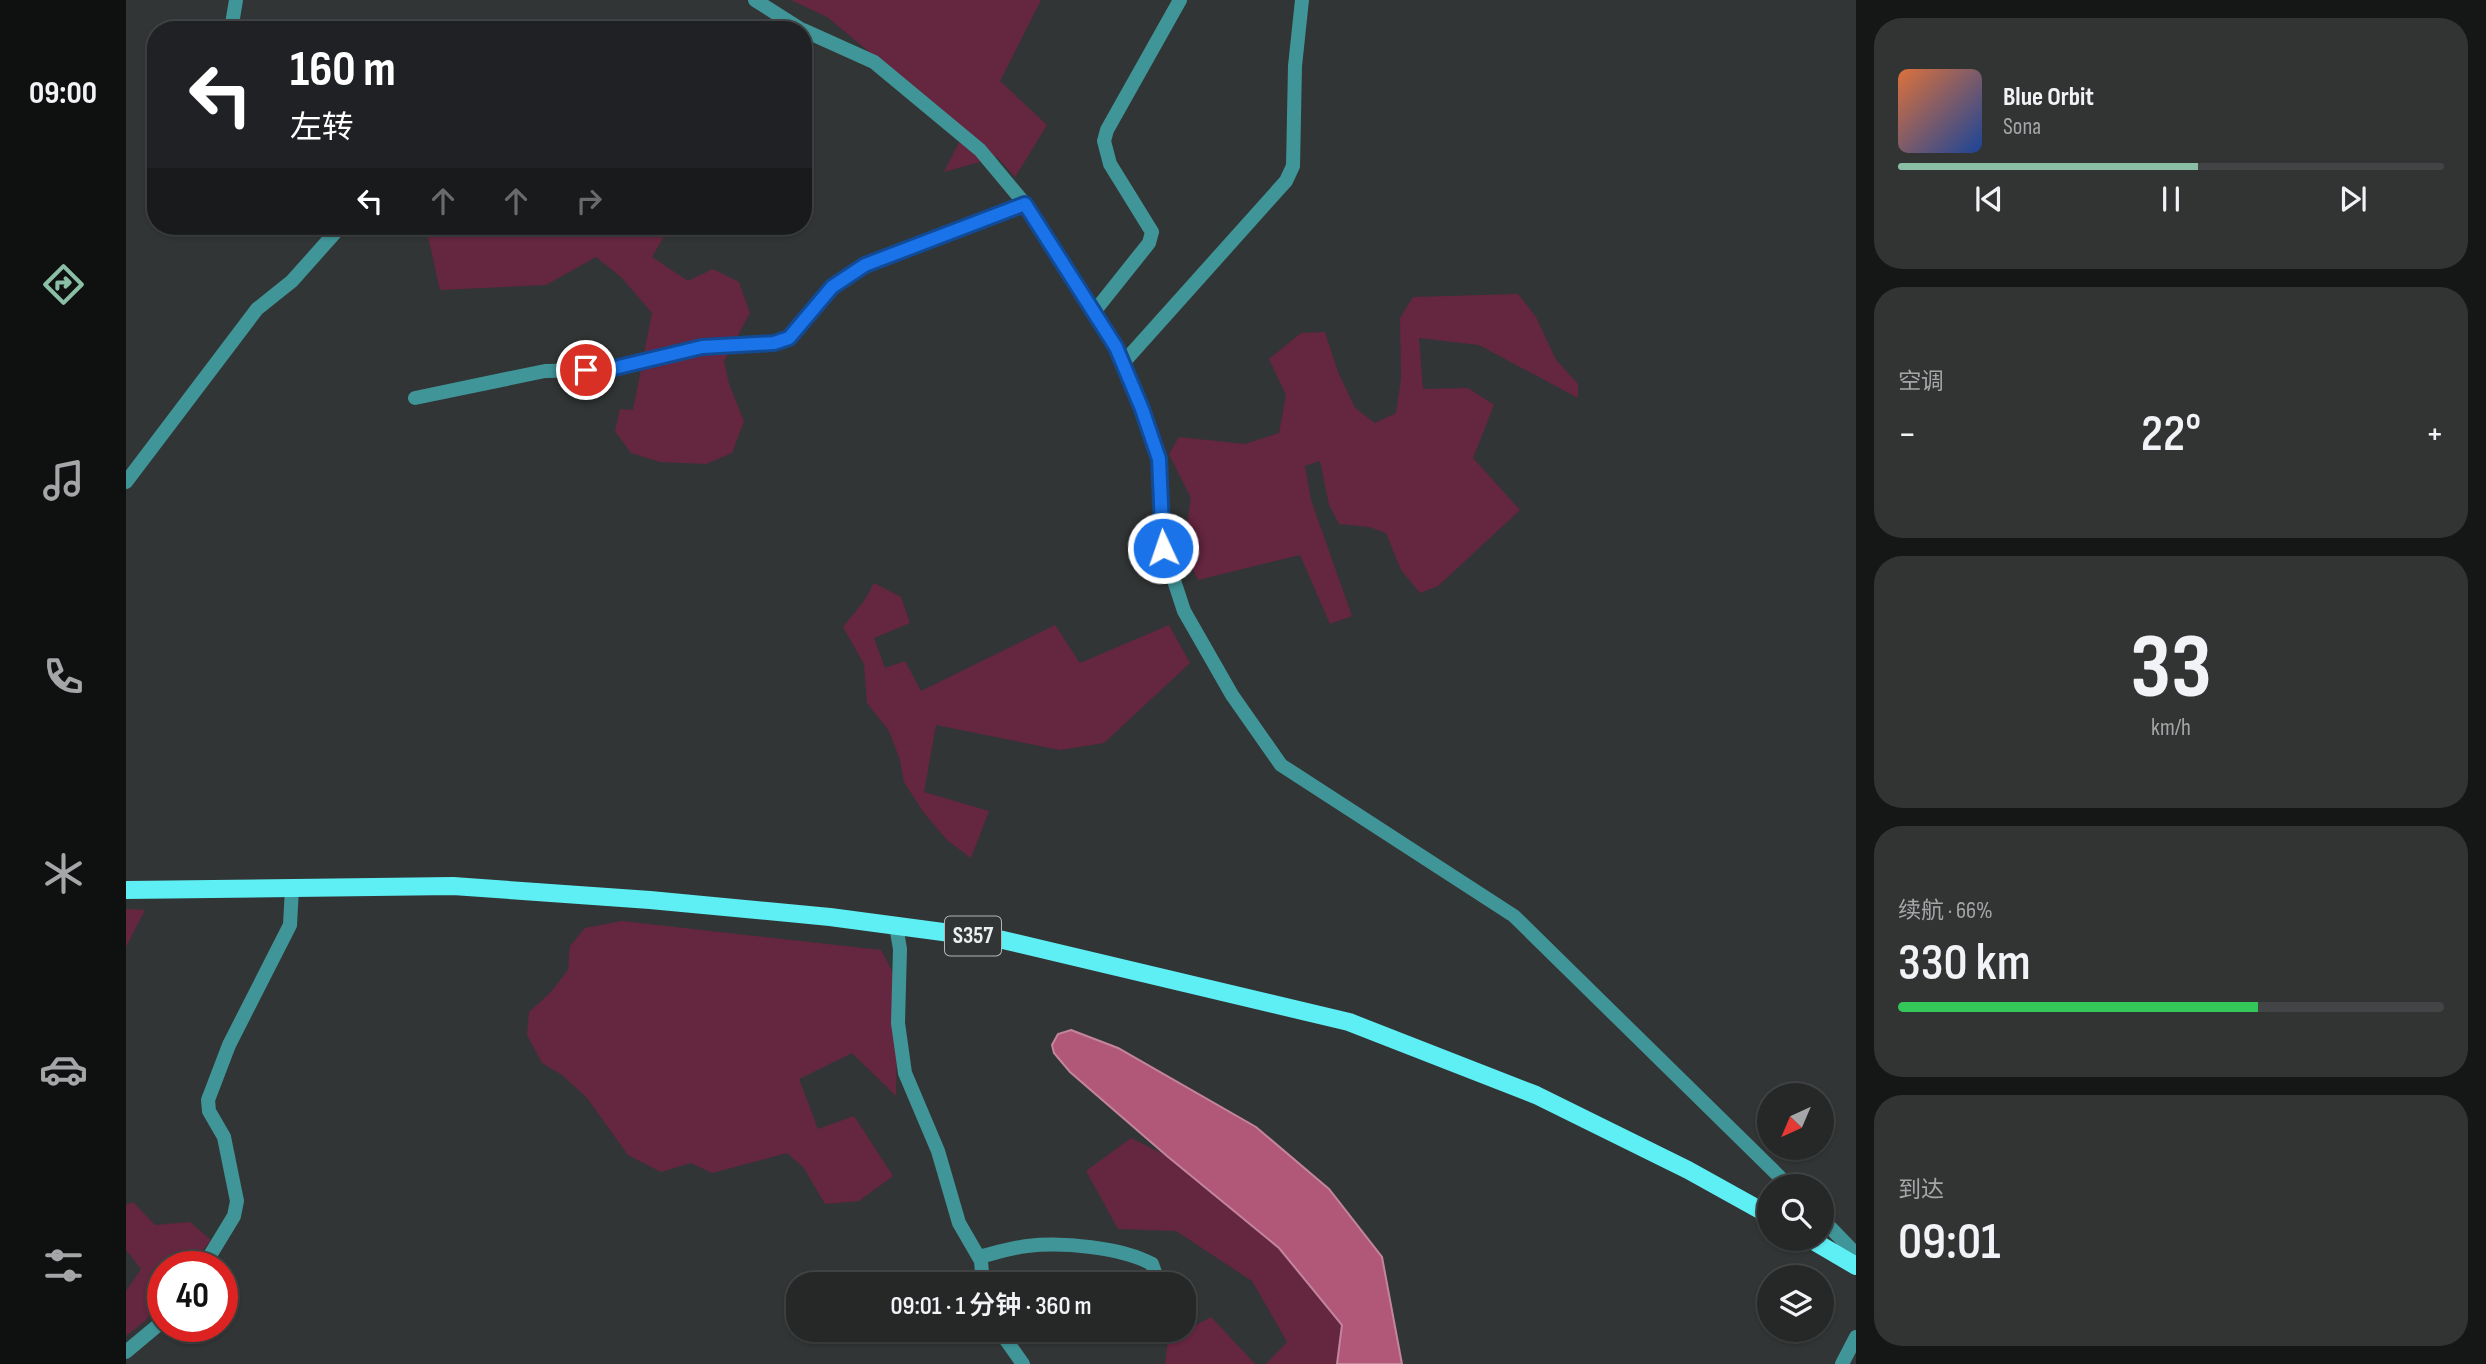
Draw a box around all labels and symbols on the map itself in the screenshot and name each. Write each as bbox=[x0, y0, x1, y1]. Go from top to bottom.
pin bbox=[556, 340, 616, 400]
position arrow bbox=[1126, 511, 1200, 585]
road number: S357 bbox=[945, 917, 1001, 956]
north arrow bbox=[1757, 1083, 1834, 1160]
speed limit sign: 40 bbox=[147, 1251, 238, 1342]

